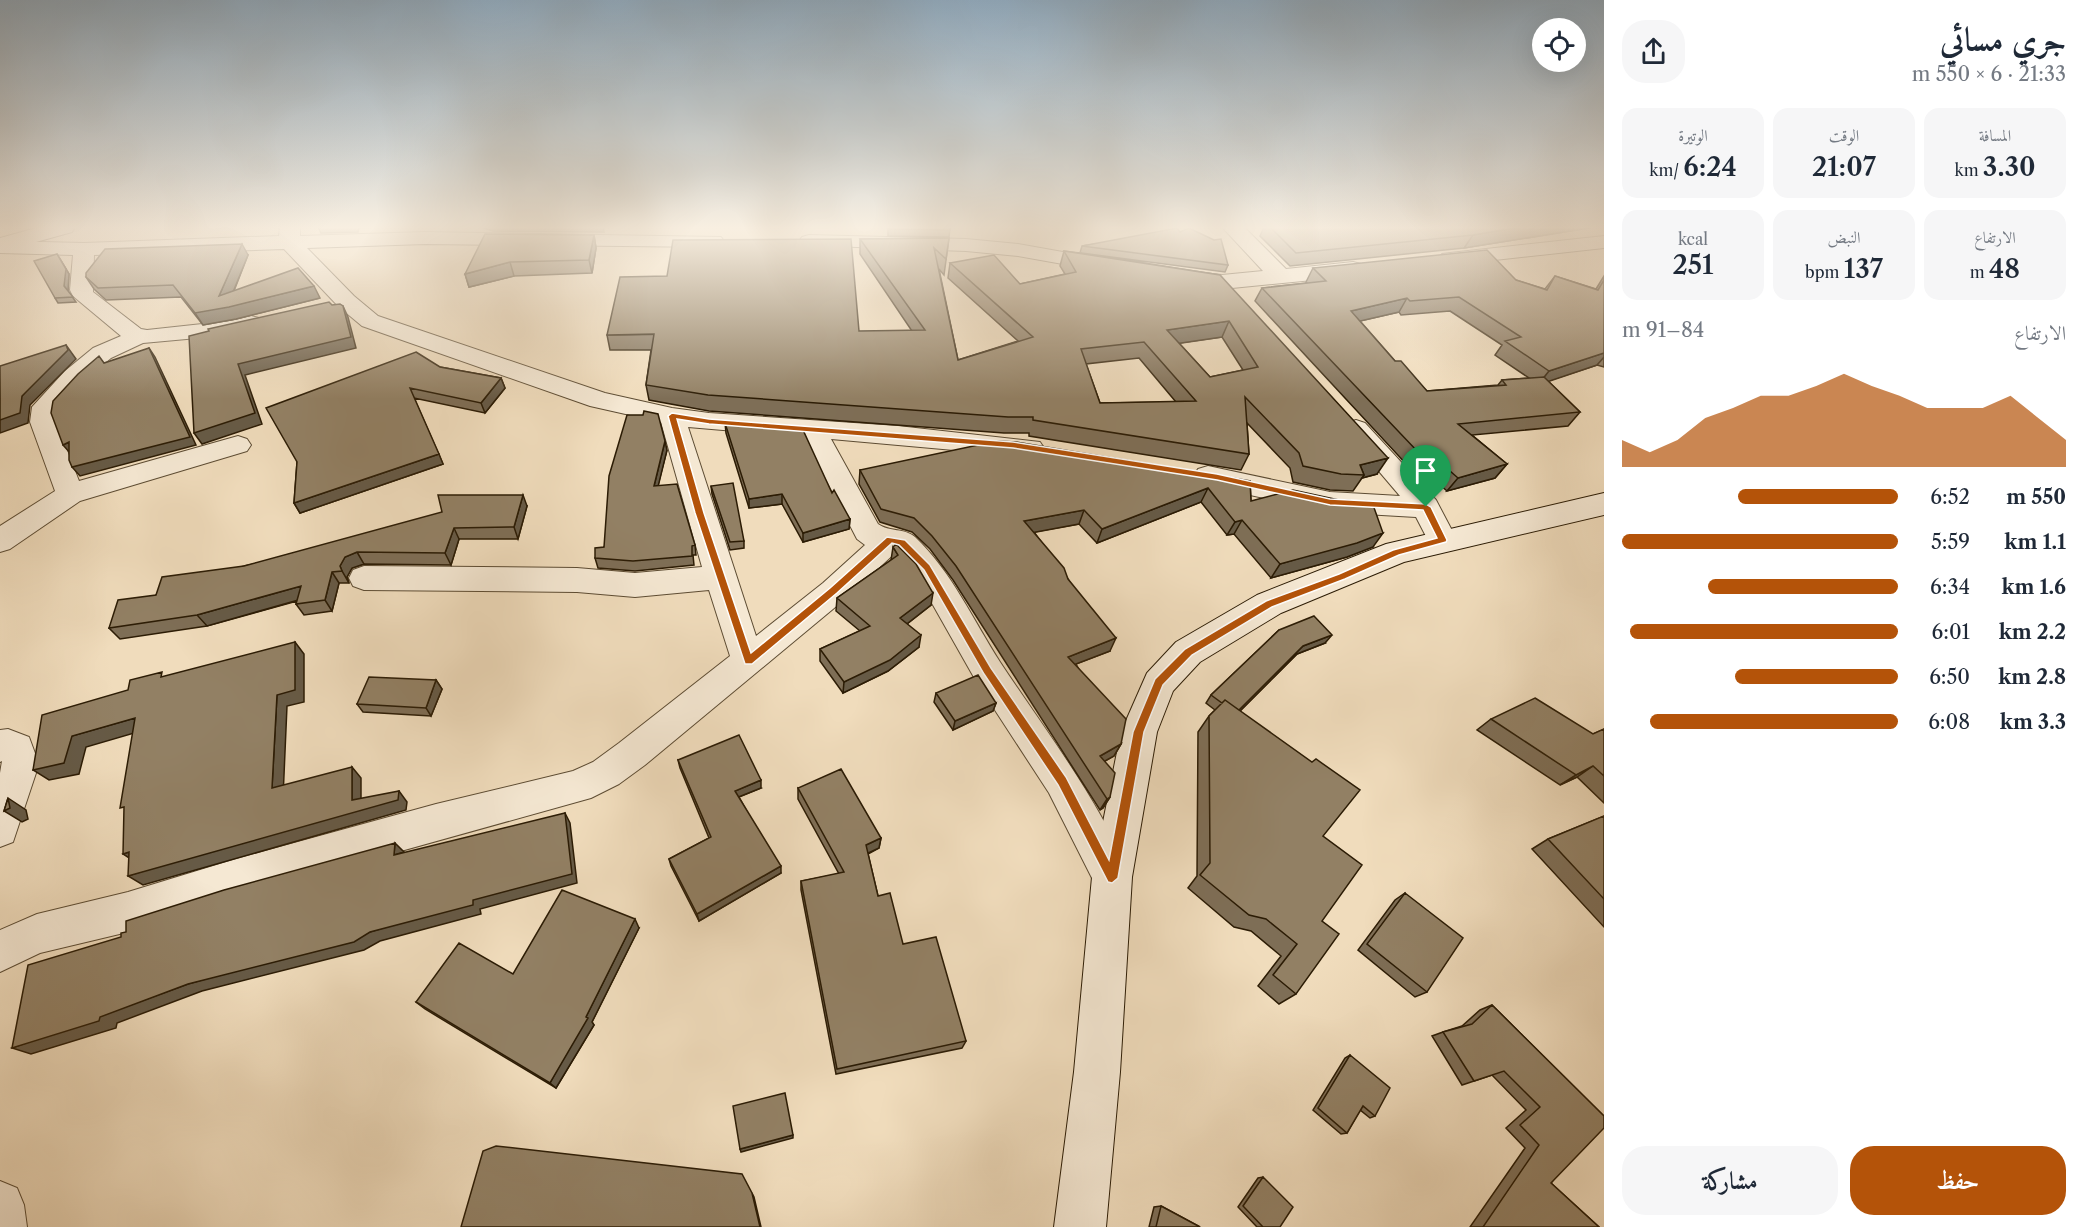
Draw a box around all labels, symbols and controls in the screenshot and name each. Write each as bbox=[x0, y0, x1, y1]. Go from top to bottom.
map controls bbox=[1532, 18, 1586, 72]
button: locate bbox=[1532, 18, 1586, 72]
text: جري مسائي bbox=[1940, 19, 2066, 60]
button: share bbox=[1622, 20, 1685, 83]
text: 21:33 · 6 × 550 m bbox=[1912, 62, 2066, 86]
text: الوتيرة bbox=[1678, 125, 1708, 145]
text: الوقت bbox=[1829, 125, 1859, 145]
text: المسافة bbox=[1979, 125, 2011, 145]
text: 6:24 bbox=[1683, 151, 1737, 183]
text: 21:07 bbox=[1812, 151, 1876, 183]
text: 3.30 bbox=[1983, 151, 2036, 183]
text: /km bbox=[1649, 160, 1683, 180]
text: km bbox=[1954, 160, 1983, 180]
text: النبض bbox=[1828, 227, 1860, 247]
text: الارتفاع bbox=[1974, 227, 2016, 247]
text: kcal bbox=[1678, 229, 1708, 249]
text: 251 bbox=[1673, 249, 1713, 281]
text: 137 bbox=[1844, 253, 1883, 285]
text: 48 bbox=[1989, 253, 2020, 285]
text: bpm bbox=[1805, 262, 1844, 282]
text: m bbox=[1970, 262, 1989, 282]
text: 84–91 m bbox=[1622, 318, 1704, 342]
text: الارتفاع bbox=[2014, 321, 2066, 345]
pin bbox=[1400, 445, 1451, 507]
icon: arrive bbox=[1409, 454, 1442, 487]
text: 6:52 bbox=[1930, 485, 1970, 509]
text: 550 m bbox=[2006, 485, 2066, 509]
text: 5:59 bbox=[1931, 530, 1970, 554]
text: 1.1 km bbox=[2004, 530, 2066, 554]
text: 6:34 bbox=[1930, 575, 1970, 599]
text: 1.6 km bbox=[2001, 575, 2066, 599]
text: 6:01 bbox=[1932, 620, 1970, 644]
text: 2.2 km bbox=[1999, 620, 2066, 644]
text: 6:50 bbox=[1929, 665, 1970, 689]
text: 2.8 km bbox=[1998, 665, 2066, 689]
text: 6:08 bbox=[1928, 710, 1970, 734]
text: 3.3 km bbox=[2000, 710, 2066, 734]
button: مشاركة bbox=[1622, 1146, 1838, 1215]
button: حفظ bbox=[1850, 1146, 2066, 1215]

